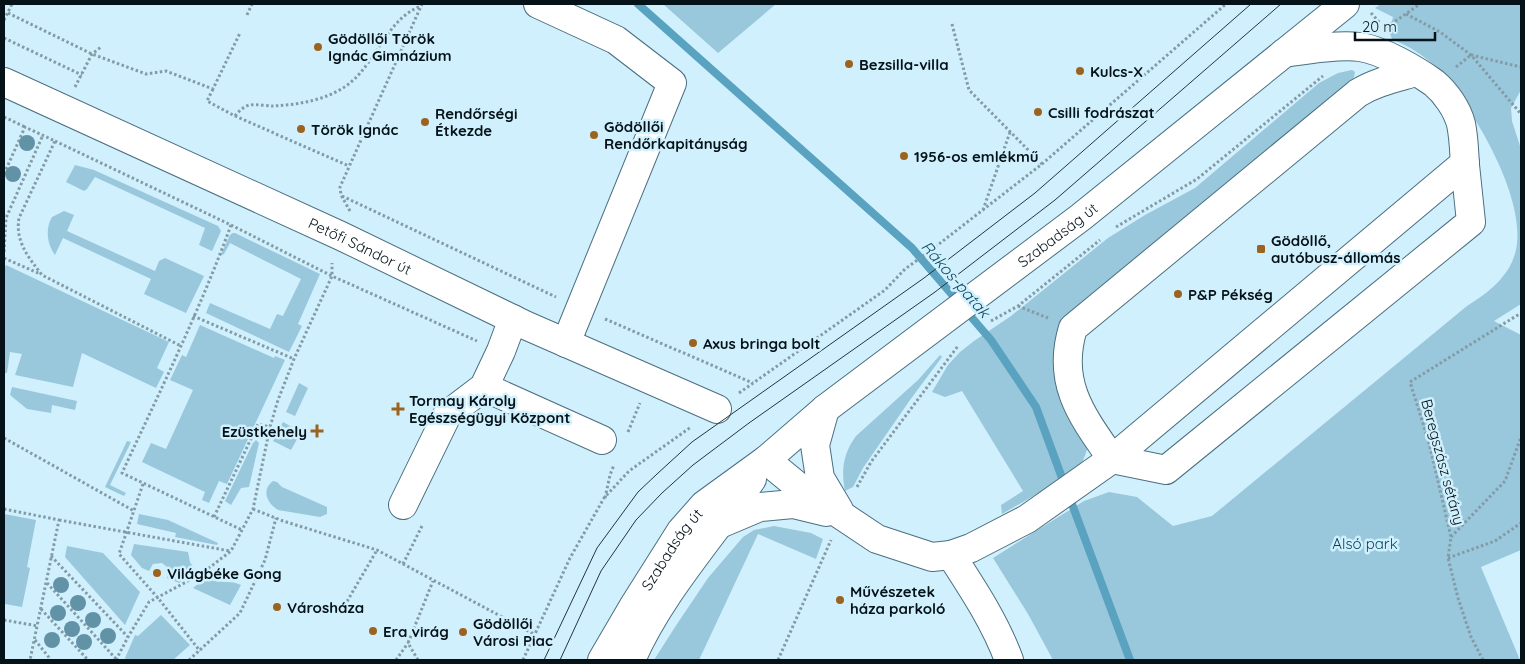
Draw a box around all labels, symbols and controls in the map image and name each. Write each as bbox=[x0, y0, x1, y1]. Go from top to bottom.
scale bar bbox=[1355, 10, 1435, 42]
text: 20 m bbox=[1362, 17, 1397, 36]
place label: Gödöllői Török Ignác Gimnázium bbox=[328, 29, 452, 65]
marker: Gödöllői Török Ignác Gimnázium bbox=[312, 41, 324, 53]
place label: Bezsilla-villa bbox=[859, 55, 949, 74]
marker: Bezsilla-villa bbox=[843, 58, 855, 70]
place label: Kulcs-X bbox=[1090, 62, 1143, 81]
marker: Kulcs-X bbox=[1074, 65, 1086, 77]
place label: Csilli fodrászat bbox=[1048, 103, 1155, 122]
place label: Rendőrségi Étkezde bbox=[435, 104, 517, 140]
marker: Csilli fodrászat bbox=[1032, 106, 1044, 118]
marker: Rendőrségi Étkezde bbox=[419, 116, 431, 128]
place label: Gödöllői Rendőrkapitányság bbox=[604, 117, 748, 153]
place label: Török Ignác bbox=[311, 120, 398, 139]
marker: Török Ignác bbox=[295, 123, 307, 135]
marker: Gödöllői Rendőrkapitányság bbox=[588, 129, 600, 141]
place label: 1956-os emlékmű bbox=[914, 147, 1039, 166]
marker: 1956-os emlékmű bbox=[898, 150, 910, 162]
street label: Szabadság út bbox=[1013, 198, 1101, 271]
street label: Petőfi Sándor út bbox=[306, 213, 415, 278]
place label: Gödöllő, autóbusz-állomás bbox=[1271, 231, 1400, 267]
water label: Rákos-patak bbox=[917, 237, 996, 323]
marker: Gödöllő, autóbusz-állomás bbox=[1255, 243, 1267, 255]
place label: P&P Pékség bbox=[1188, 285, 1273, 304]
marker: P&P Pékség bbox=[1172, 288, 1184, 300]
place label: Axus bringa bolt bbox=[703, 334, 821, 353]
marker: Axus bringa bolt bbox=[687, 337, 699, 349]
place label: Tormay Károly Egészségügyi Központ bbox=[409, 391, 570, 427]
street label: Beregszász sétány bbox=[1417, 397, 1469, 527]
marker: Tormay Károly Egészségügyi Központ bbox=[391, 402, 405, 416]
place label: Ezüstkehely bbox=[222, 422, 307, 441]
marker: Ezüstkehely bbox=[311, 425, 323, 437]
street label: Szabadság út bbox=[637, 504, 706, 594]
park label: Alsó park bbox=[1332, 534, 1398, 553]
place label: Világbéke Gong bbox=[167, 564, 282, 583]
marker: Világbéke Gong bbox=[151, 567, 163, 579]
place label: Művészetek háza parkoló bbox=[850, 582, 945, 618]
marker: Művészetek háza parkoló bbox=[834, 594, 846, 606]
place label: Városháza bbox=[287, 598, 364, 617]
marker: Városháza bbox=[271, 601, 283, 613]
place label: Gödöllői Városi Piac bbox=[473, 614, 553, 650]
place label: Era virág bbox=[383, 622, 449, 641]
marker: Era virág bbox=[367, 625, 379, 637]
marker: Gödöllői Városi Piac bbox=[457, 626, 469, 638]

